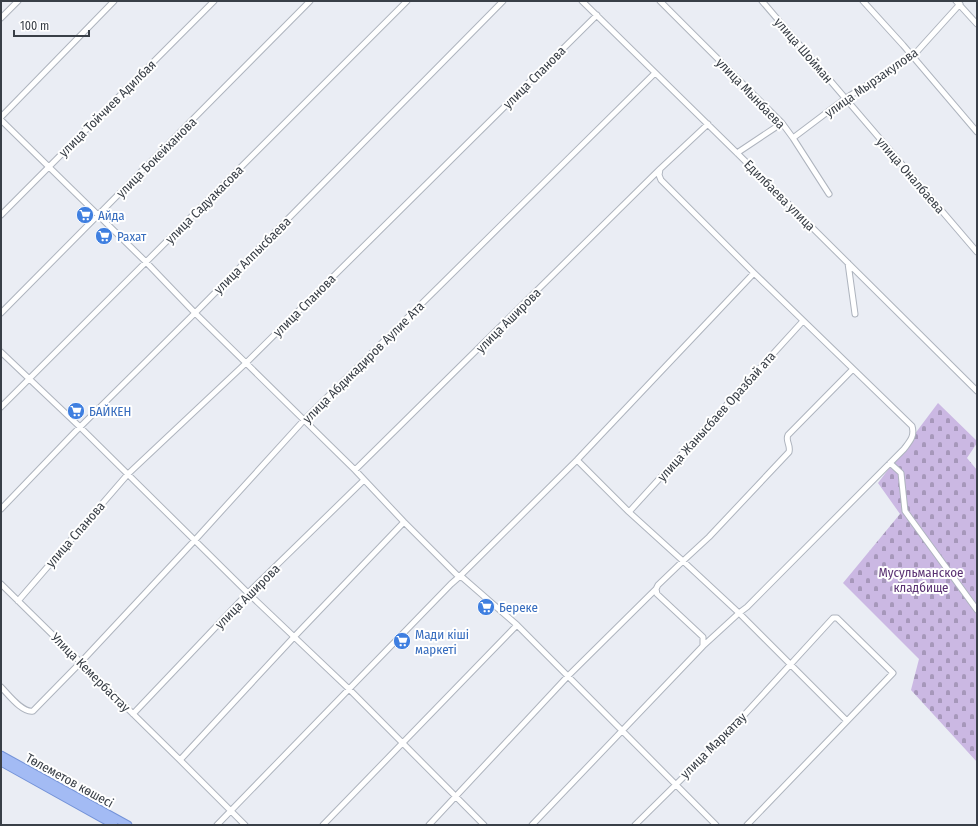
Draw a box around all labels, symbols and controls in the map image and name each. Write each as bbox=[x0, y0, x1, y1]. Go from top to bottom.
scale bar bbox=[14, 12, 89, 38]
street label: улица Шойман bbox=[771, 15, 836, 86]
text: 100 m bbox=[20, 19, 49, 33]
street label: улица Спанова bbox=[500, 43, 569, 112]
street label: улица Мырзакулова bbox=[822, 45, 921, 120]
street label: улица Мынбаева bbox=[713, 55, 788, 132]
street label: улица Тойчиев Адилбая bbox=[56, 57, 159, 160]
street label: улица Бокейханова bbox=[113, 114, 200, 201]
street label: улица Оналбаева bbox=[873, 134, 948, 216]
street label: Едилбаева улица bbox=[741, 157, 818, 234]
street label: улица Садуакасова bbox=[162, 162, 247, 247]
supermarket icon: Айда bbox=[75, 205, 95, 225]
place label: Айда bbox=[98, 208, 125, 223]
street label: улица Алпысбаева bbox=[211, 214, 294, 297]
supermarket icon: Рахат bbox=[94, 226, 114, 246]
place label: Рахат bbox=[117, 229, 147, 244]
street label: улица Спанова bbox=[270, 271, 339, 340]
street label: улица Аширова bbox=[473, 285, 544, 356]
street label: улица Абдикадиров Аулие Ата bbox=[300, 299, 427, 426]
street label: улица Жанысбаев Оразбай ата bbox=[654, 348, 779, 484]
supermarket icon: БАЙКЕН bbox=[66, 401, 86, 421]
place label: БАЙКЕН bbox=[89, 404, 131, 419]
street label: улица Спанова bbox=[43, 499, 108, 570]
street label: улица Аширова bbox=[212, 561, 283, 632]
park label: Мусульманское кладбище bbox=[879, 565, 963, 595]
supermarket icon: Береке bbox=[476, 597, 496, 617]
place label: Береке bbox=[499, 600, 538, 615]
place label: Мади кіші маркеті bbox=[415, 627, 469, 657]
street label: Улица Кемербастау bbox=[47, 629, 133, 715]
supermarket icon: Мади кіші маркеті bbox=[392, 631, 412, 651]
street label: улица Маркатау bbox=[677, 709, 750, 781]
street label: Төлеметов көшесі bbox=[23, 750, 116, 811]

